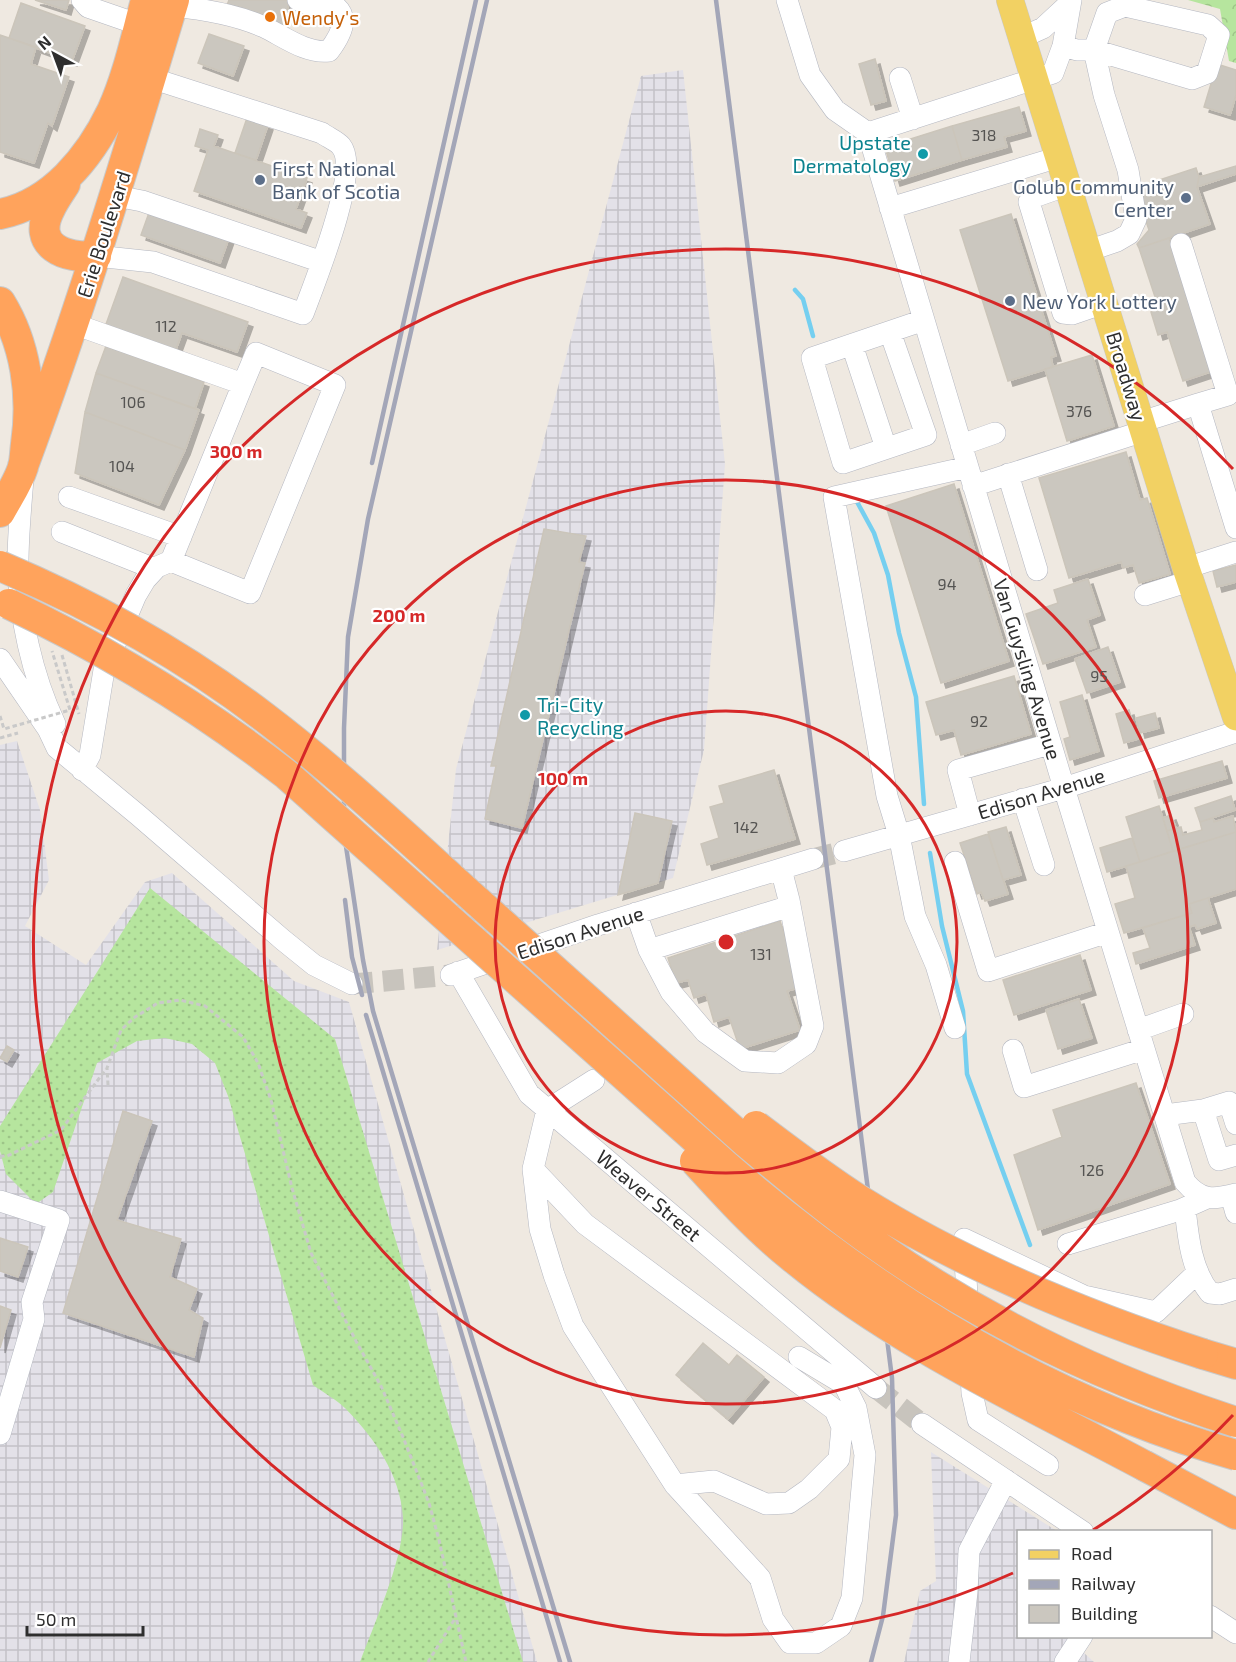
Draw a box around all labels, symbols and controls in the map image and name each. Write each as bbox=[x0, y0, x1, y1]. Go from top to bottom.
place label: Wendy's bbox=[282, 5, 359, 29]
marker: Wendy's bbox=[263, 10, 277, 24]
north arrow bbox=[24, 24, 84, 84]
text: N bbox=[33, 31, 54, 53]
house number: 318 bbox=[972, 125, 996, 144]
place label: Upstate Dermatology bbox=[792, 130, 911, 177]
marker: Upstate Dermatology bbox=[916, 147, 930, 161]
place label: First National Bank of Scotia bbox=[272, 156, 400, 203]
street label: Erie Boulevard bbox=[71, 168, 135, 300]
marker: First National Bank of Scotia bbox=[253, 173, 267, 187]
place label: Golub Community Center bbox=[1013, 174, 1174, 221]
marker: Golub Community Center bbox=[1179, 191, 1193, 205]
place label: New York Lottery bbox=[1022, 289, 1177, 313]
marker: New York Lottery bbox=[1003, 294, 1017, 308]
house number: 112 bbox=[155, 316, 177, 335]
street label: Broadway bbox=[1102, 329, 1152, 424]
house number: 106 bbox=[120, 392, 146, 411]
house number: 376 bbox=[1066, 401, 1092, 420]
text: 300 m bbox=[210, 440, 262, 462]
house number: 104 bbox=[109, 456, 135, 475]
house number: 94 bbox=[938, 574, 957, 593]
street label: Van Guysling Avenue bbox=[989, 576, 1067, 762]
text: 200 m bbox=[373, 604, 425, 626]
house number: 95 bbox=[1090, 666, 1108, 685]
place label: Tri-City Recycling bbox=[537, 692, 624, 739]
marker: Tri-City Recycling bbox=[518, 708, 532, 722]
house number: 92 bbox=[970, 711, 988, 730]
street label: Edison Avenue bbox=[974, 762, 1108, 824]
text: 100 m bbox=[538, 767, 588, 789]
house number: 142 bbox=[733, 817, 759, 836]
street label: Edison Avenue bbox=[514, 900, 646, 964]
centre of rings bbox=[716, 932, 736, 952]
house number: 131 bbox=[750, 944, 772, 963]
street label: Weaver Street bbox=[592, 1144, 706, 1246]
house number: 126 bbox=[1080, 1160, 1104, 1179]
legend bbox=[1017, 1530, 1212, 1638]
text: Road bbox=[1071, 1542, 1112, 1564]
text: Railway bbox=[1071, 1572, 1136, 1594]
scale bar bbox=[27, 1599, 142, 1637]
text: Building bbox=[1071, 1602, 1138, 1624]
text: 50 m bbox=[36, 1608, 76, 1630]

